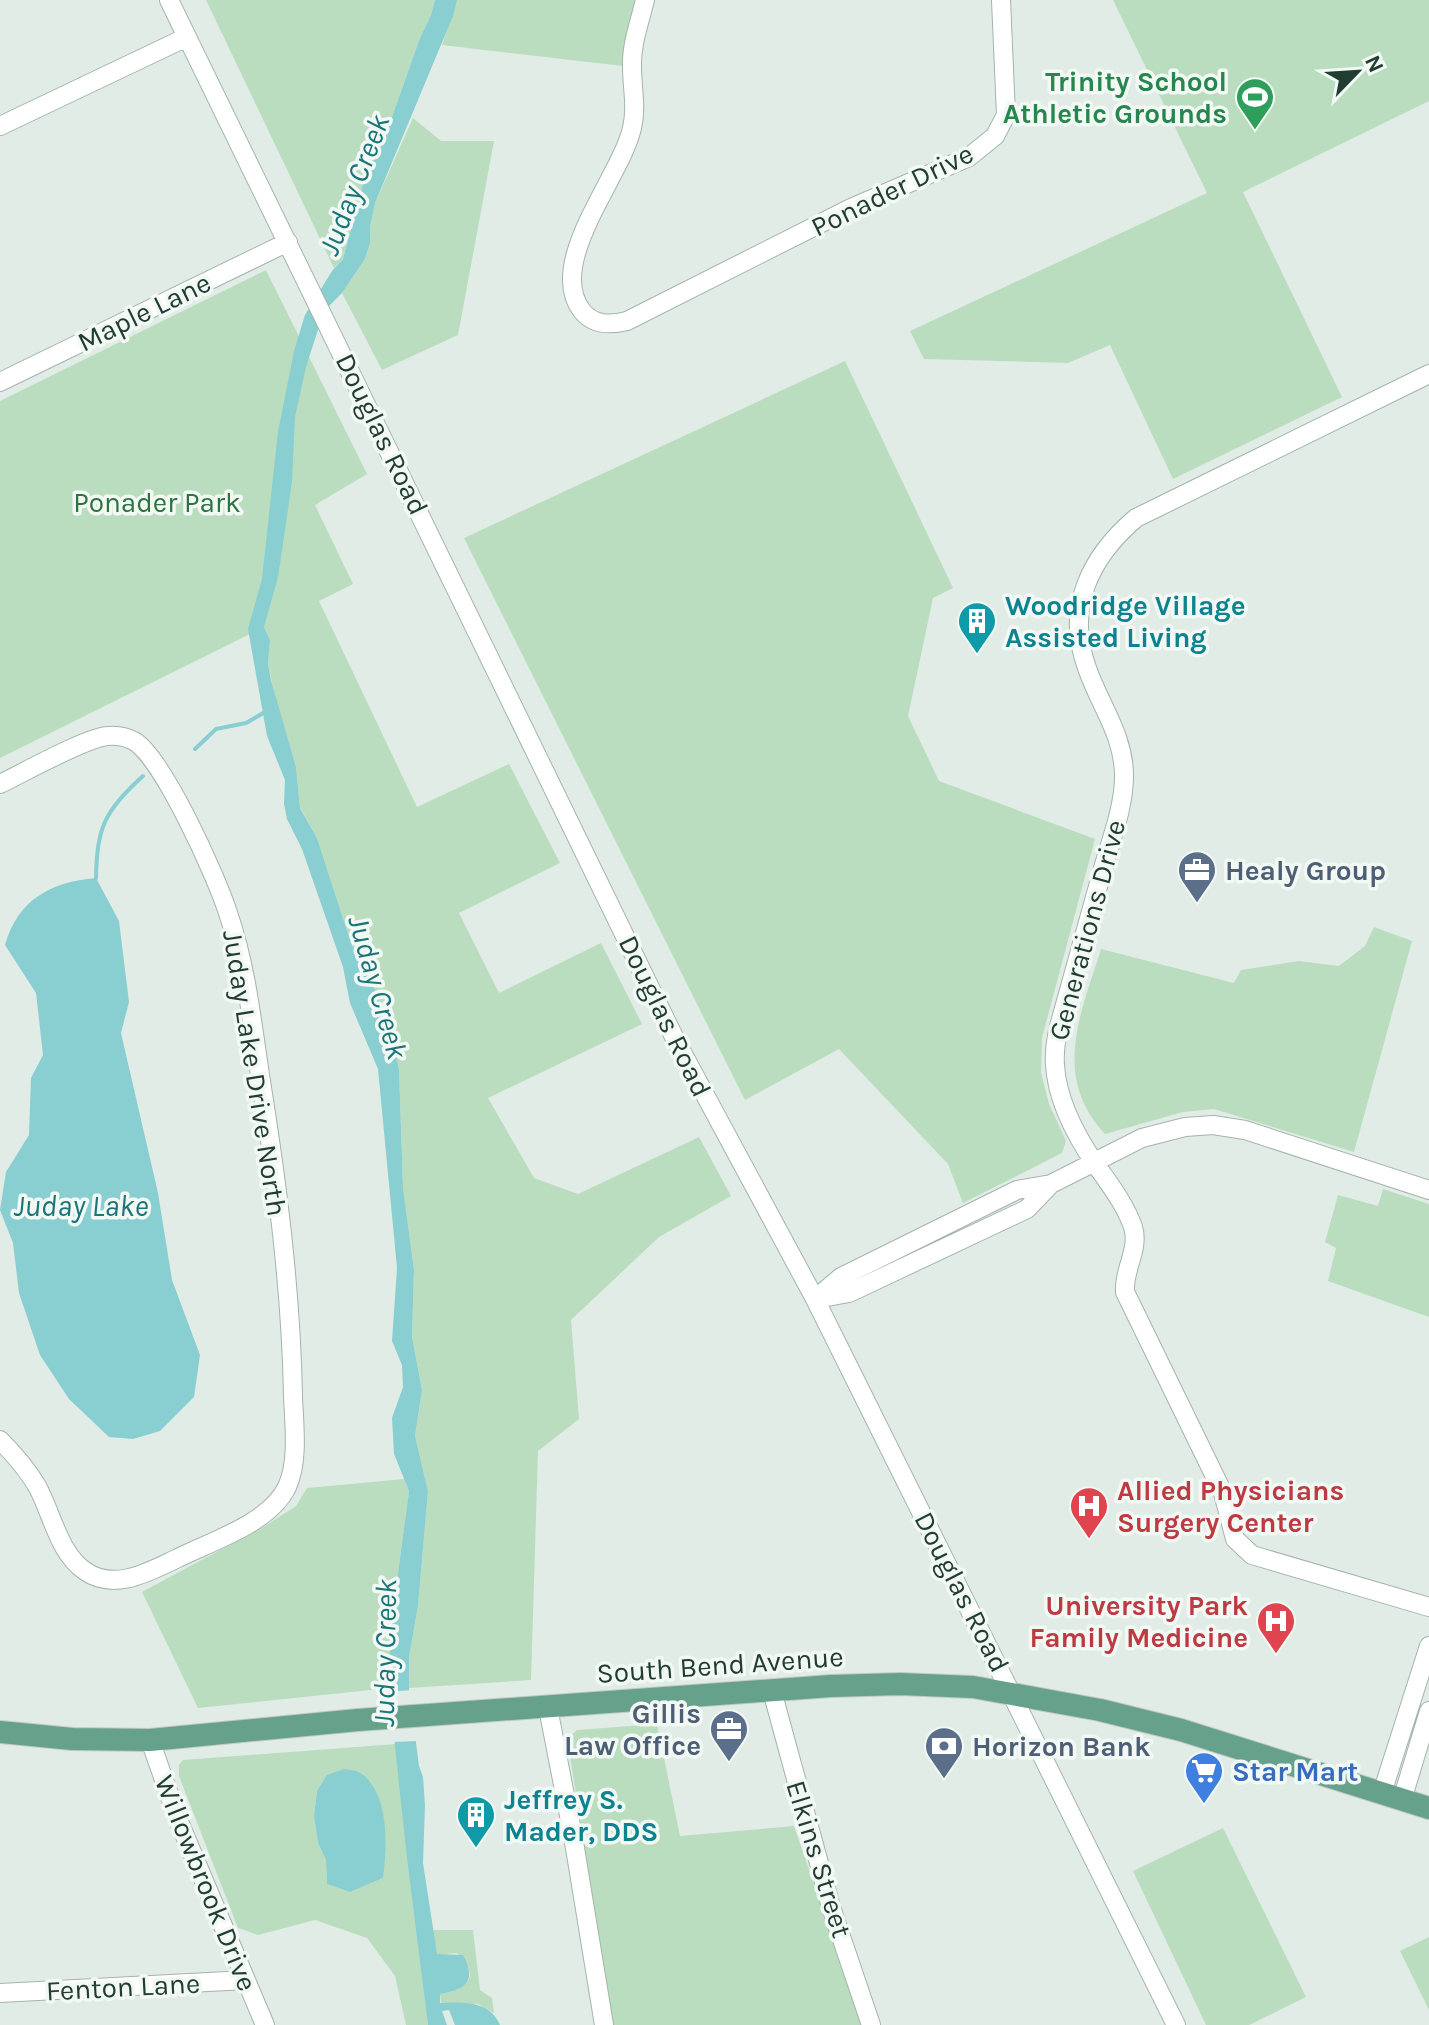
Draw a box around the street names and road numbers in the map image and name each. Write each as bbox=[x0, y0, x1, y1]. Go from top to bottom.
street label: Ponader Drive bbox=[806, 137, 978, 243]
street label: Maple Lane bbox=[72, 266, 216, 358]
street label: Douglas Road bbox=[329, 348, 435, 520]
street label: Generations Drive bbox=[1042, 816, 1132, 1044]
street label: Juday Lake Drive North bbox=[216, 928, 294, 1218]
street label: Douglas Road bbox=[612, 930, 718, 1102]
street label: Douglas Road bbox=[907, 1506, 1017, 1678]
street label: South Bend Avenue bbox=[595, 1640, 845, 1690]
street label: Willowbrook Drive bbox=[148, 1770, 264, 1996]
street label: Elkins Street bbox=[779, 1776, 859, 1942]
street label: Fenton Lane bbox=[45, 1966, 201, 2008]

